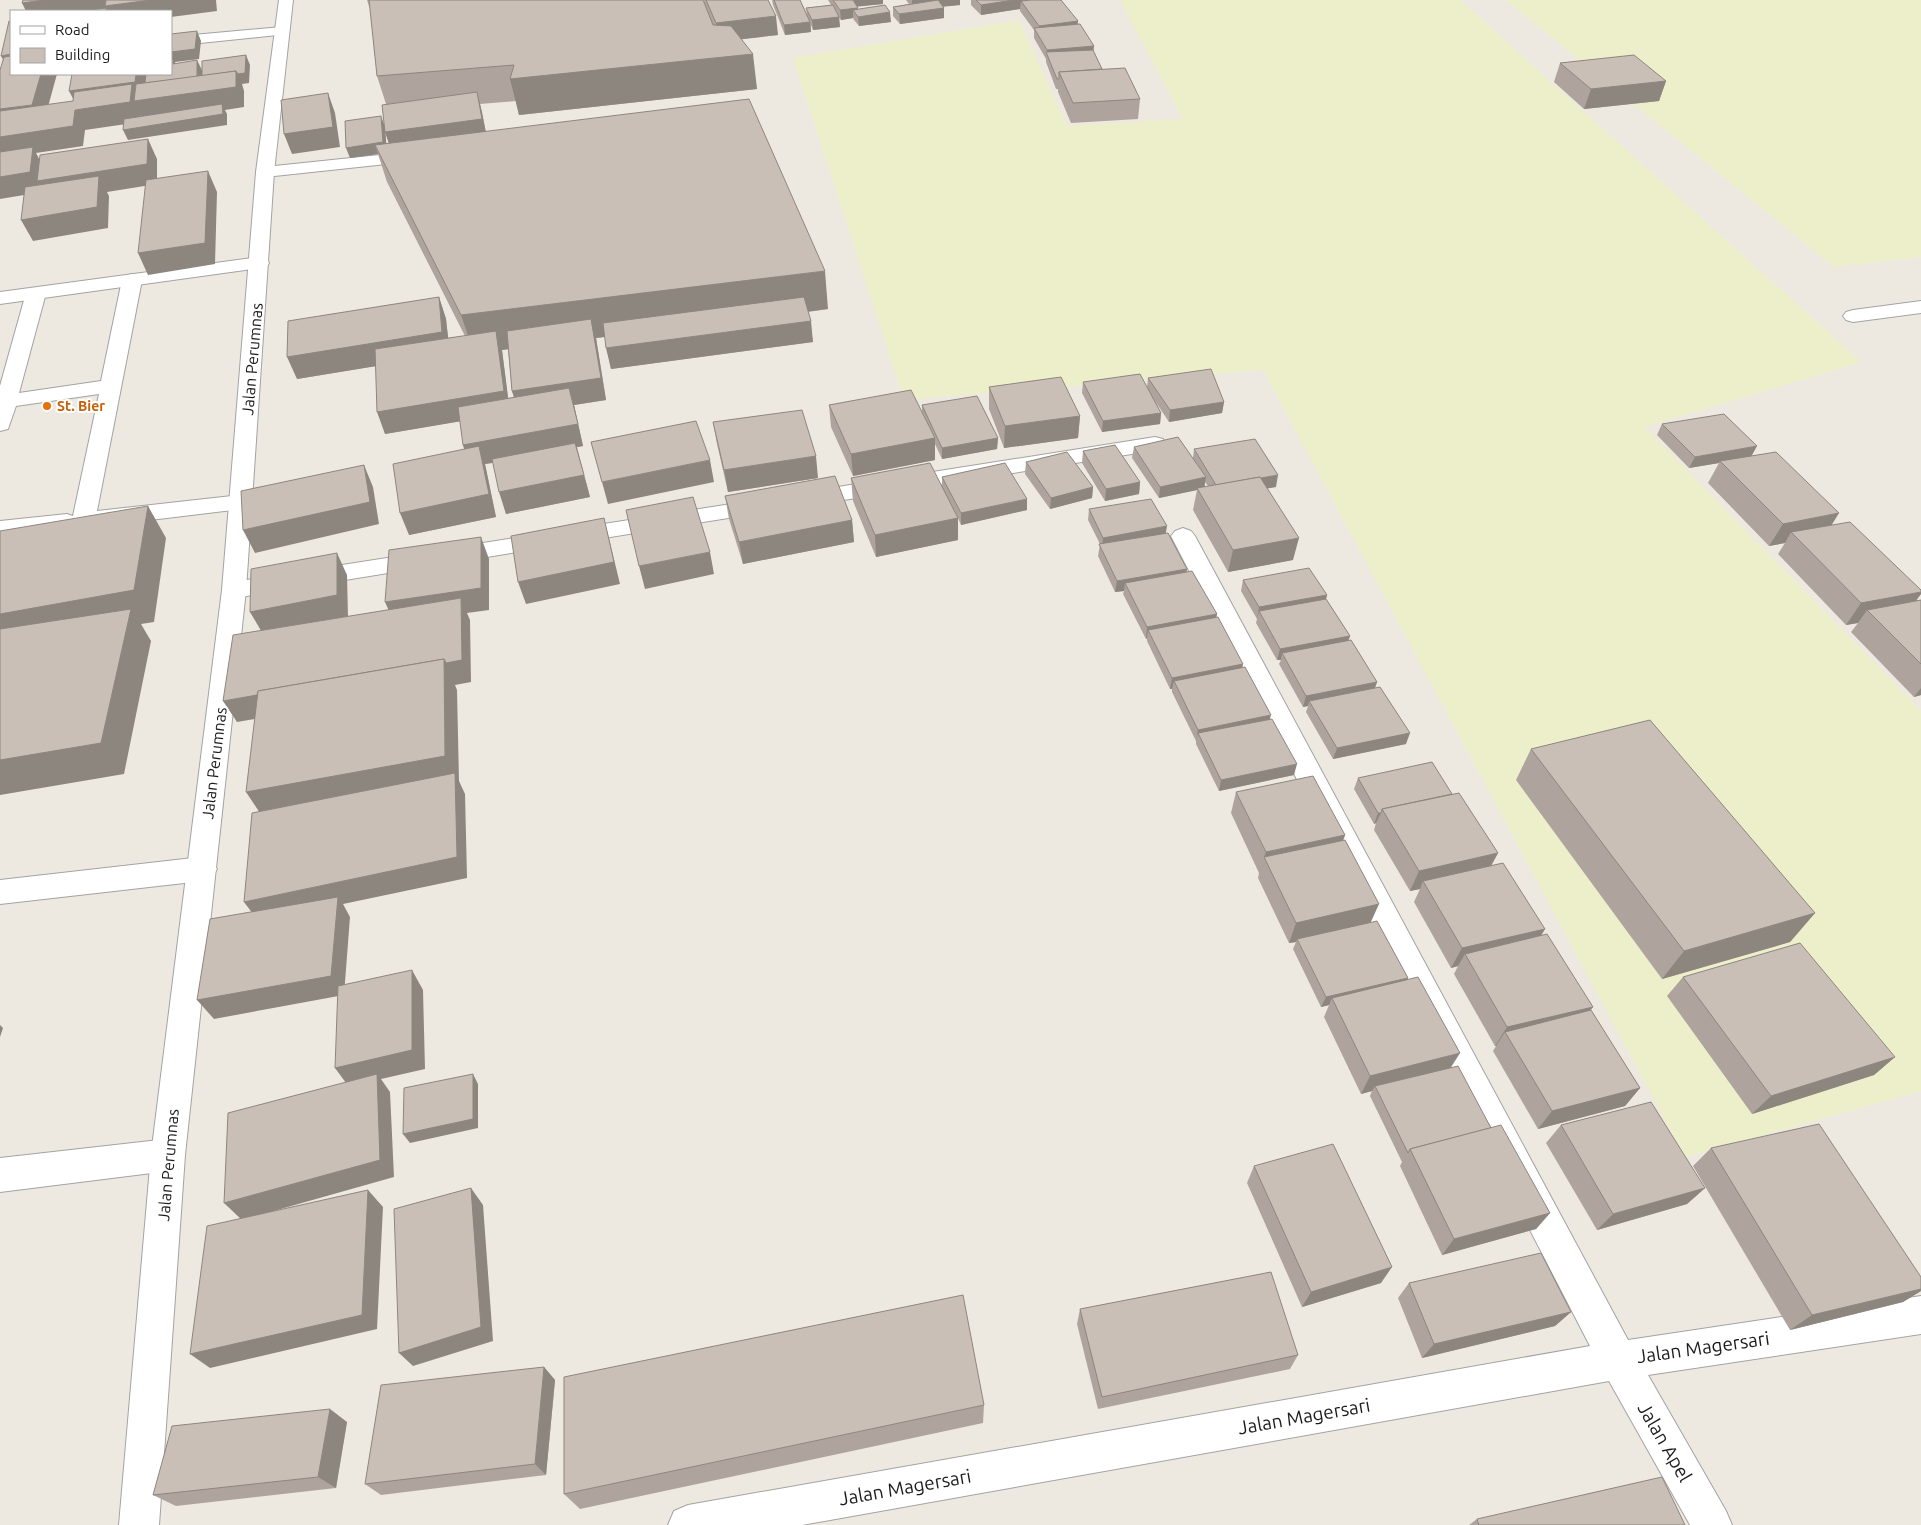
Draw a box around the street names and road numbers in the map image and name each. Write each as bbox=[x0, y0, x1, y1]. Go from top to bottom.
street label: Jalan Perumnas bbox=[238, 302, 266, 416]
street label: Jalan Perumnas bbox=[198, 706, 230, 820]
street label: Jalan Perumnas bbox=[154, 1108, 182, 1222]
street label: Jalan Magersari bbox=[1635, 1327, 1771, 1367]
street label: Jalan Magersari bbox=[1236, 1394, 1372, 1438]
street label: Jalan Apel bbox=[1633, 1398, 1697, 1486]
street label: Jalan Magersari bbox=[837, 1465, 973, 1509]

